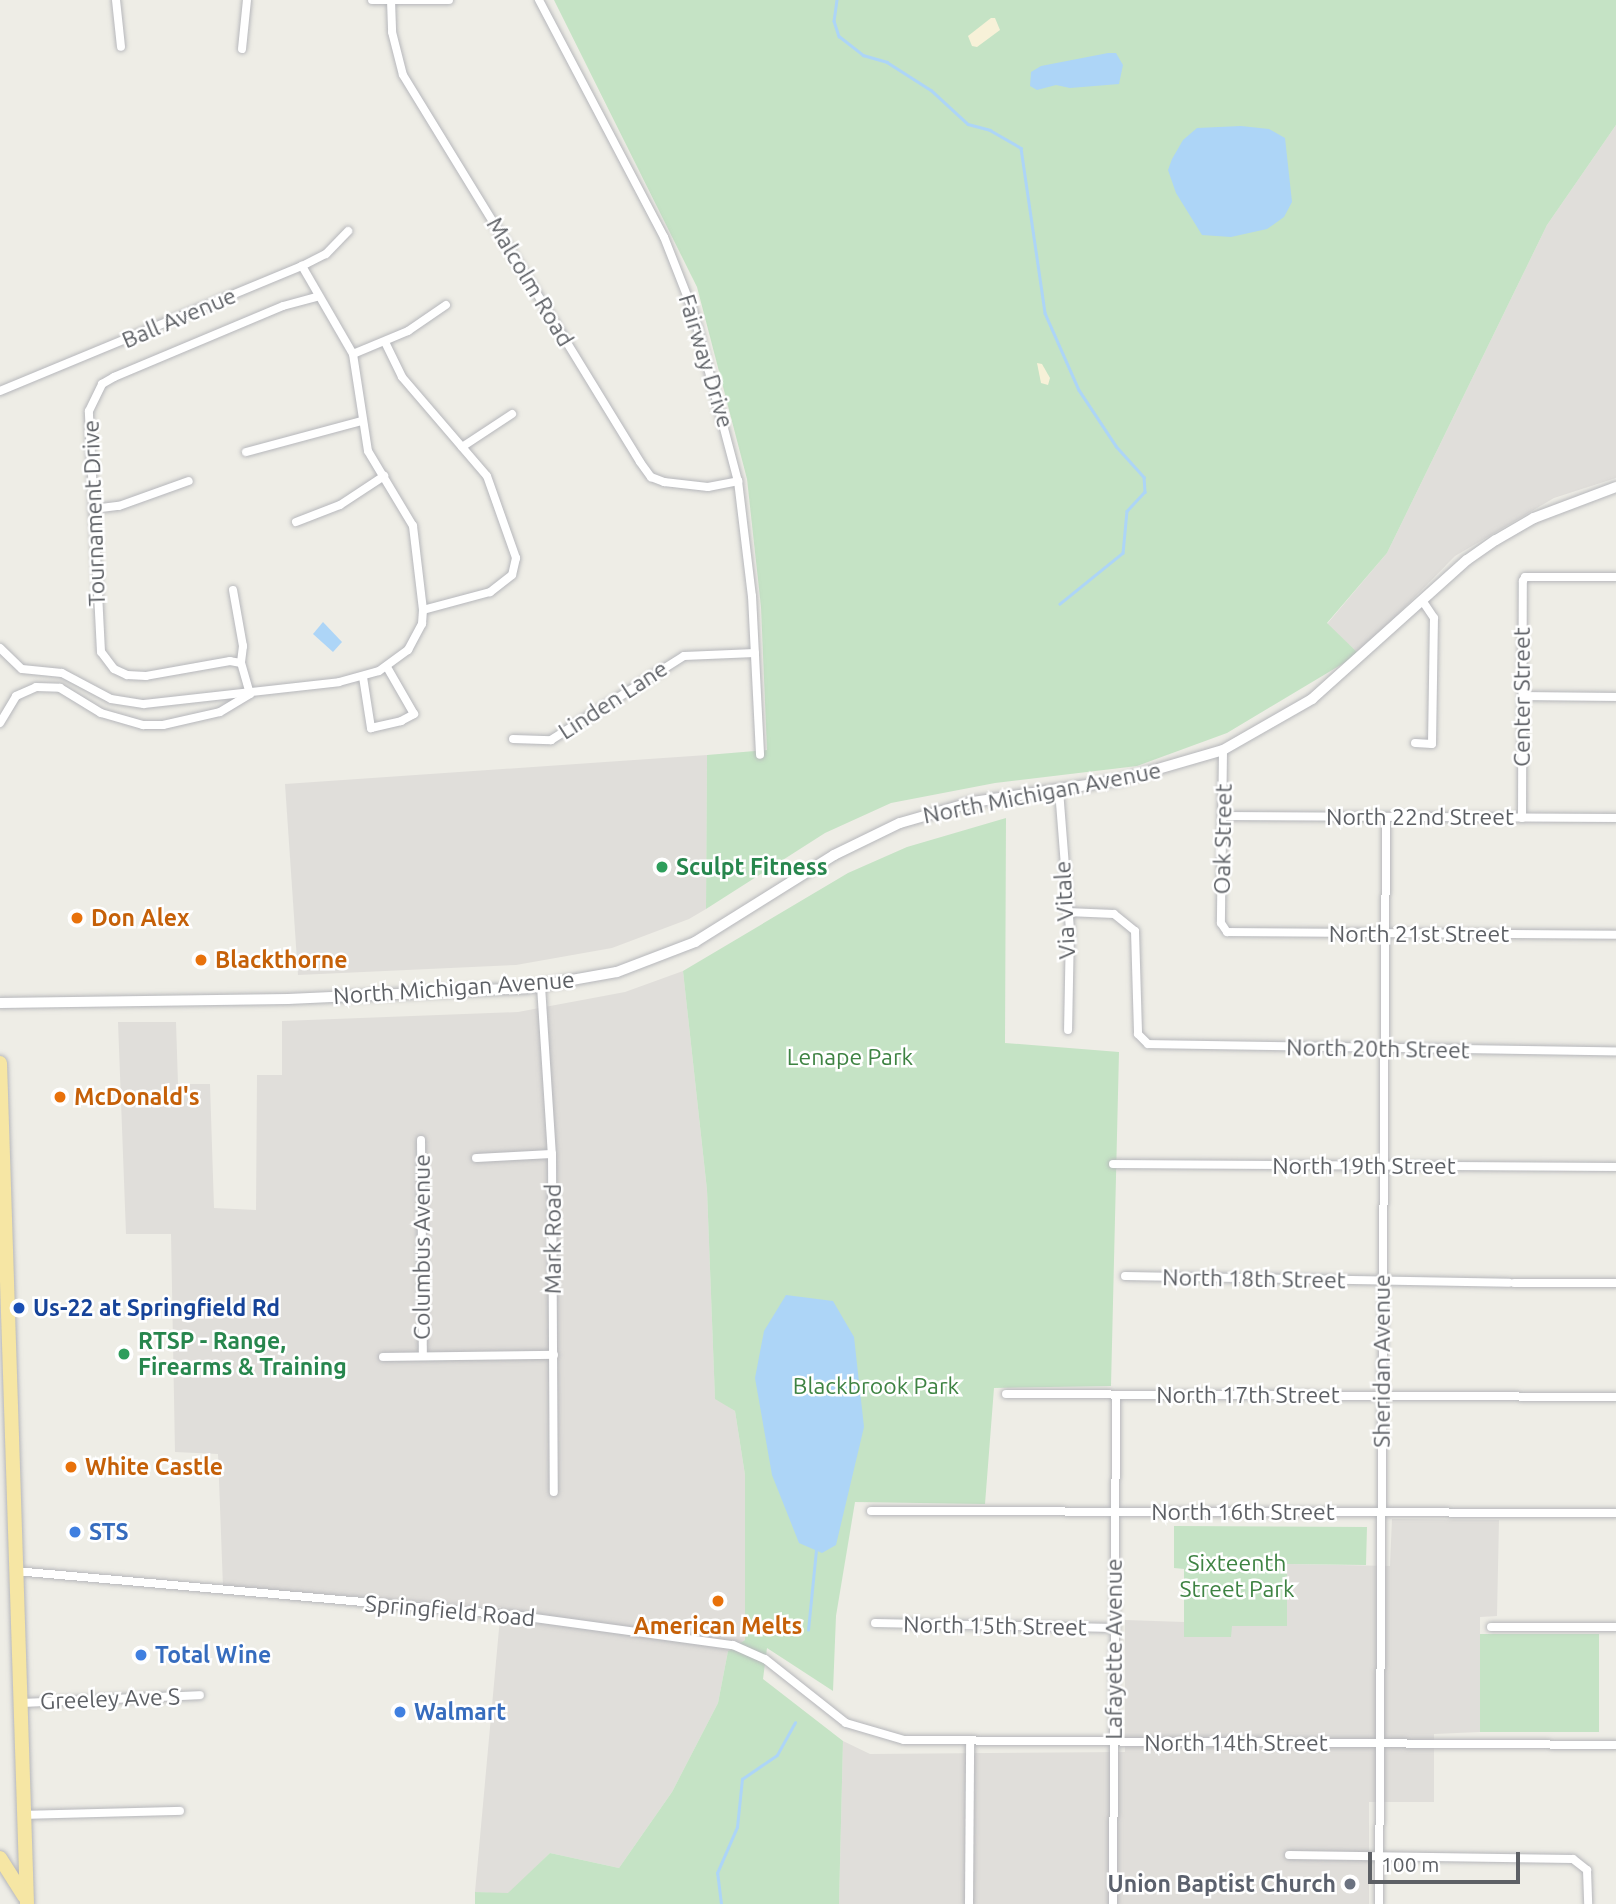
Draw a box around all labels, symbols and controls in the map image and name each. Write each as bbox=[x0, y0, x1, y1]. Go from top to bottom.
street label: Malcolm Road bbox=[481, 212, 579, 352]
street label: Ball Avenue bbox=[118, 282, 240, 354]
street label: Fairway Drive bbox=[673, 291, 739, 431]
street label: Tournament Drive bbox=[77, 419, 111, 607]
street label: Center Street bbox=[1508, 627, 1536, 767]
street label: Linden Lane bbox=[553, 655, 673, 745]
street label: North Michigan Avenue bbox=[921, 756, 1163, 830]
street label: Oak Street bbox=[1208, 783, 1238, 895]
street label: North 22nd Street bbox=[1326, 803, 1514, 831]
place label: Sculpt Fitness bbox=[676, 853, 828, 881]
marker: Sculpt Fitness bbox=[654, 859, 670, 875]
street label: Via Vitale bbox=[1049, 860, 1081, 960]
place label: Don Alex bbox=[91, 904, 189, 932]
marker: Don Alex bbox=[69, 910, 85, 926]
street label: North 21st Street bbox=[1329, 920, 1509, 948]
place label: Blackthorne bbox=[215, 946, 347, 974]
marker: Blackthorne bbox=[193, 952, 209, 968]
street label: North Michigan Avenue bbox=[332, 966, 576, 1010]
street label: North 20th Street bbox=[1286, 1034, 1470, 1064]
park label: Lenape Park bbox=[787, 1043, 913, 1071]
place label: McDonald's bbox=[74, 1083, 200, 1111]
marker: McDonald's bbox=[52, 1089, 68, 1105]
street label: North 19th Street bbox=[1272, 1152, 1456, 1180]
street label: Columbus Avenue bbox=[408, 1154, 436, 1340]
street label: Mark Road bbox=[539, 1184, 567, 1294]
street label: North 18th Street bbox=[1162, 1264, 1346, 1294]
street label: Sheridan Avenue bbox=[1368, 1274, 1396, 1448]
place label: Us-22 at Springfield Rd bbox=[33, 1294, 280, 1322]
marker: Us-22 at Springfield Rd bbox=[11, 1300, 27, 1316]
place label: RTSP - Range, Firearms & Training bbox=[138, 1327, 347, 1381]
marker: RTSP - Range, Firearms & Training bbox=[116, 1346, 132, 1362]
park label: Blackbrook Park bbox=[793, 1372, 959, 1400]
street label: North 17th Street bbox=[1156, 1381, 1340, 1409]
place label: White Castle bbox=[85, 1453, 223, 1481]
marker: White Castle bbox=[63, 1459, 79, 1475]
street label: North 16th Street bbox=[1151, 1498, 1335, 1526]
place label: STS bbox=[89, 1518, 129, 1546]
marker: STS bbox=[67, 1524, 83, 1540]
park label: Sixteenth Street Park bbox=[1179, 1549, 1295, 1603]
street label: Lafayette Avenue bbox=[1100, 1558, 1128, 1740]
street label: Springfield Road bbox=[364, 1590, 536, 1632]
marker: American Melts bbox=[710, 1593, 726, 1609]
street label: North 15th Street bbox=[903, 1611, 1087, 1641]
place label: American Melts bbox=[634, 1612, 802, 1640]
place label: Total Wine bbox=[155, 1641, 271, 1669]
marker: Total Wine bbox=[133, 1647, 149, 1663]
street label: Greeley Ave S bbox=[39, 1683, 181, 1715]
place label: Walmart bbox=[414, 1698, 506, 1726]
marker: Walmart bbox=[392, 1704, 408, 1720]
street label: North 14th Street bbox=[1144, 1729, 1328, 1757]
scale bar bbox=[1371, 1838, 1523, 1882]
text: 100 m bbox=[1381, 1852, 1439, 1876]
place label: Union Baptist Church bbox=[1108, 1870, 1336, 1898]
marker: Union Baptist Church bbox=[1342, 1876, 1358, 1892]

